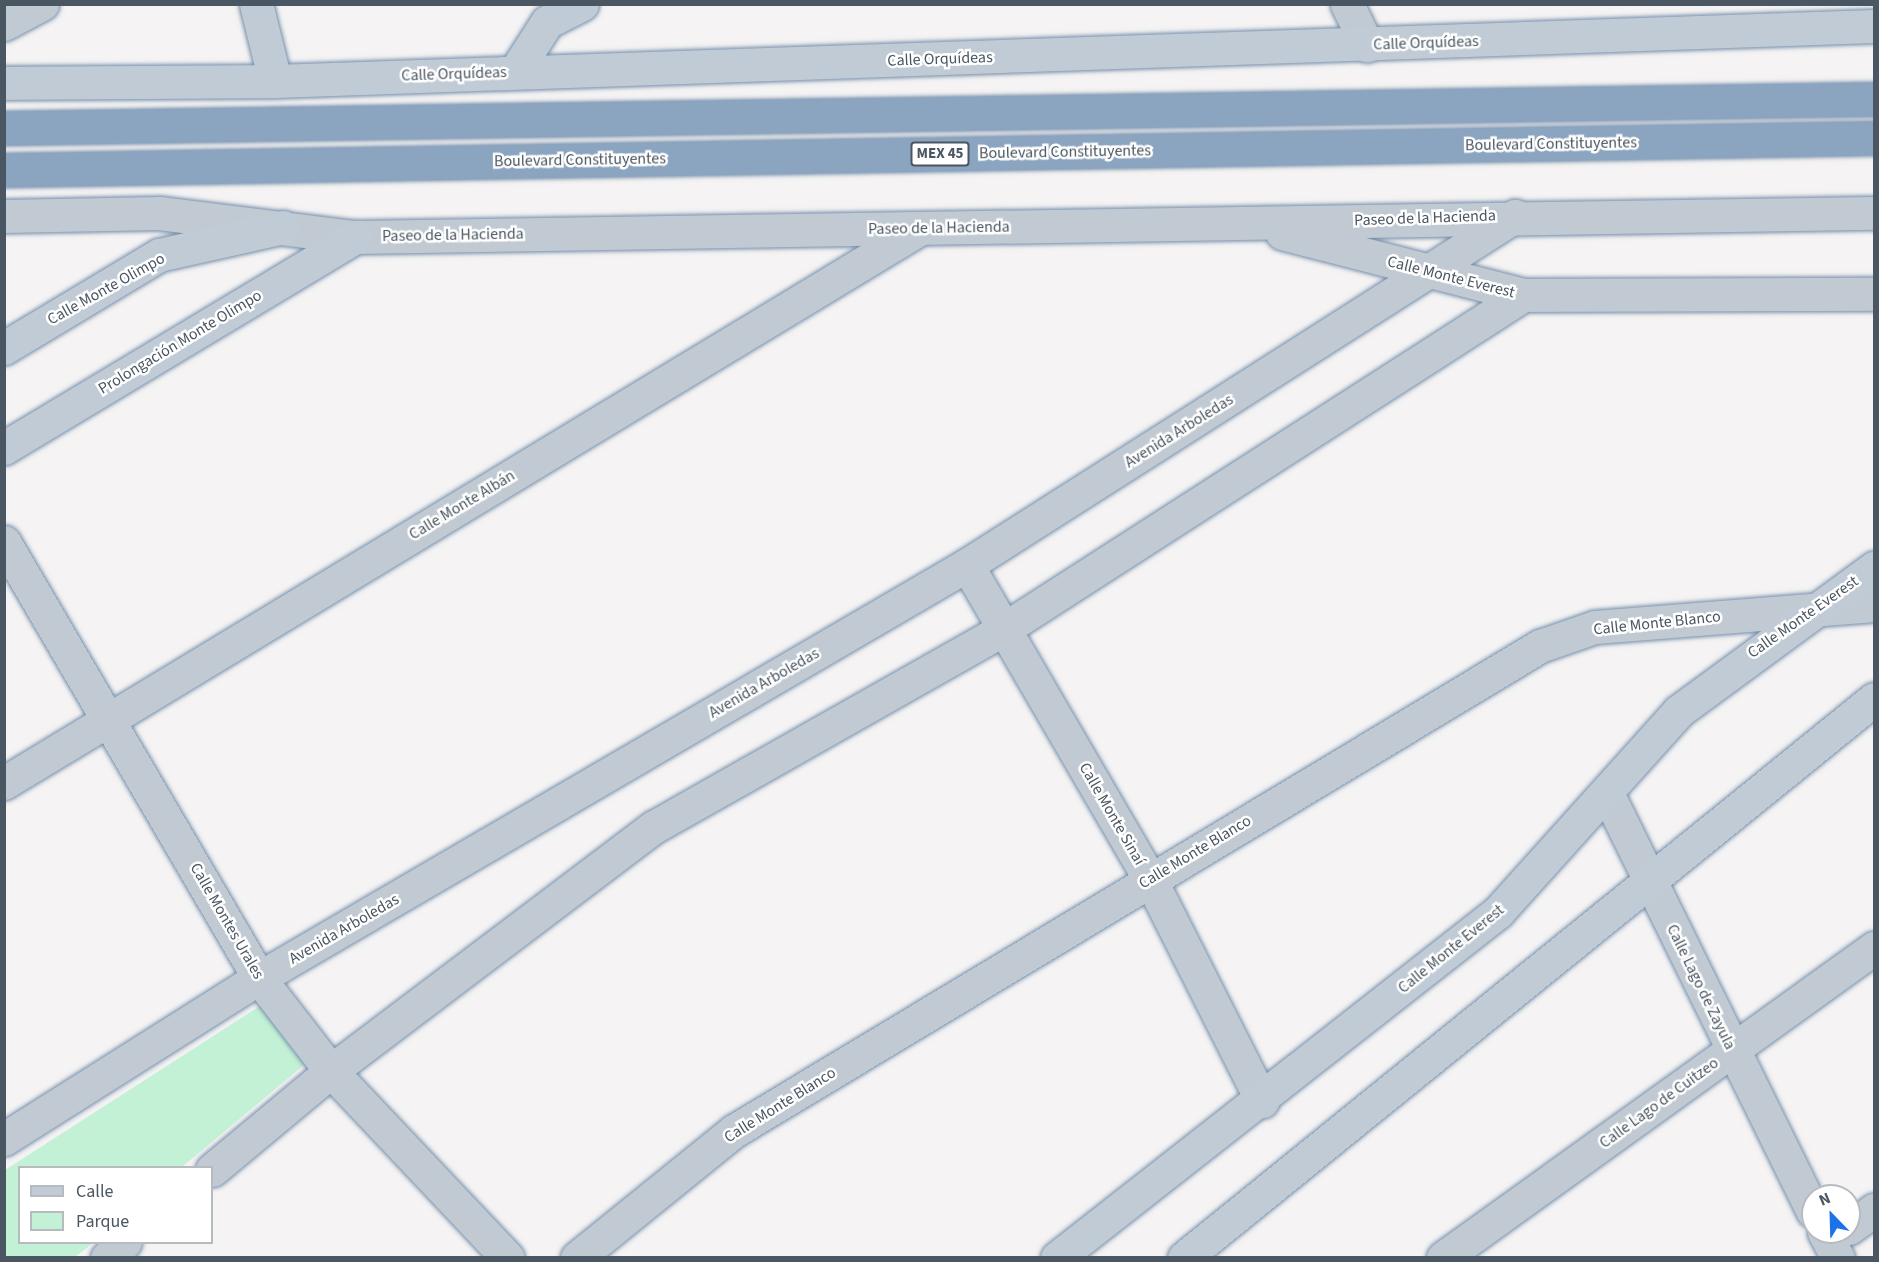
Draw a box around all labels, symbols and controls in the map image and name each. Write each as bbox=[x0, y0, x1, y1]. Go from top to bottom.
street label: Calle Orquídeas bbox=[1373, 32, 1479, 54]
street label: Calle Orquídeas bbox=[887, 48, 993, 70]
street label: Calle Orquídeas bbox=[401, 63, 507, 85]
street label: Boulevard Constituyentes bbox=[1465, 133, 1637, 155]
street label: Boulevard Constituyentes bbox=[979, 141, 1151, 163]
road number: MEX 45 bbox=[910, 142, 970, 166]
street label: Boulevard Constituyentes bbox=[494, 149, 666, 171]
street label: Paseo de la Hacienda bbox=[1354, 206, 1496, 230]
street label: Paseo de la Hacienda bbox=[868, 217, 1010, 239]
street label: Paseo de la Hacienda bbox=[382, 224, 524, 246]
street label: Calle Monte Olimpo bbox=[44, 249, 168, 329]
street label: Calle Monte Everest bbox=[1385, 252, 1517, 302]
street label: Prolongación Monte Olimpo bbox=[95, 286, 265, 398]
street label: Avenida Arboledas bbox=[1121, 390, 1237, 472]
street label: Calle Monte Albán bbox=[406, 466, 518, 544]
street label: Calle Monte Everest bbox=[1744, 572, 1862, 662]
street label: Calle Monte Blanco bbox=[1592, 607, 1722, 639]
street label: Avenida Arboledas bbox=[705, 644, 823, 722]
street label: Calle Monte Sinaí bbox=[1075, 759, 1149, 869]
street label: Calle Monte Blanco bbox=[1135, 811, 1255, 893]
street label: Calle Montes Urales bbox=[186, 860, 268, 982]
street label: Avenida Arboledas bbox=[285, 890, 403, 968]
street label: Calle Monte Everest bbox=[1394, 900, 1508, 998]
street label: Calle Lago de Zayula bbox=[1662, 921, 1740, 1053]
street label: Calle Lago de Cuitzeo bbox=[1596, 1053, 1722, 1153]
street label: Calle Monte Blanco bbox=[721, 1063, 839, 1147]
legend bbox=[18, 1166, 213, 1244]
text: Calle bbox=[76, 1179, 113, 1204]
north arrow bbox=[1801, 1184, 1861, 1244]
text: N bbox=[1816, 1187, 1834, 1211]
text: Parque bbox=[76, 1209, 129, 1234]

